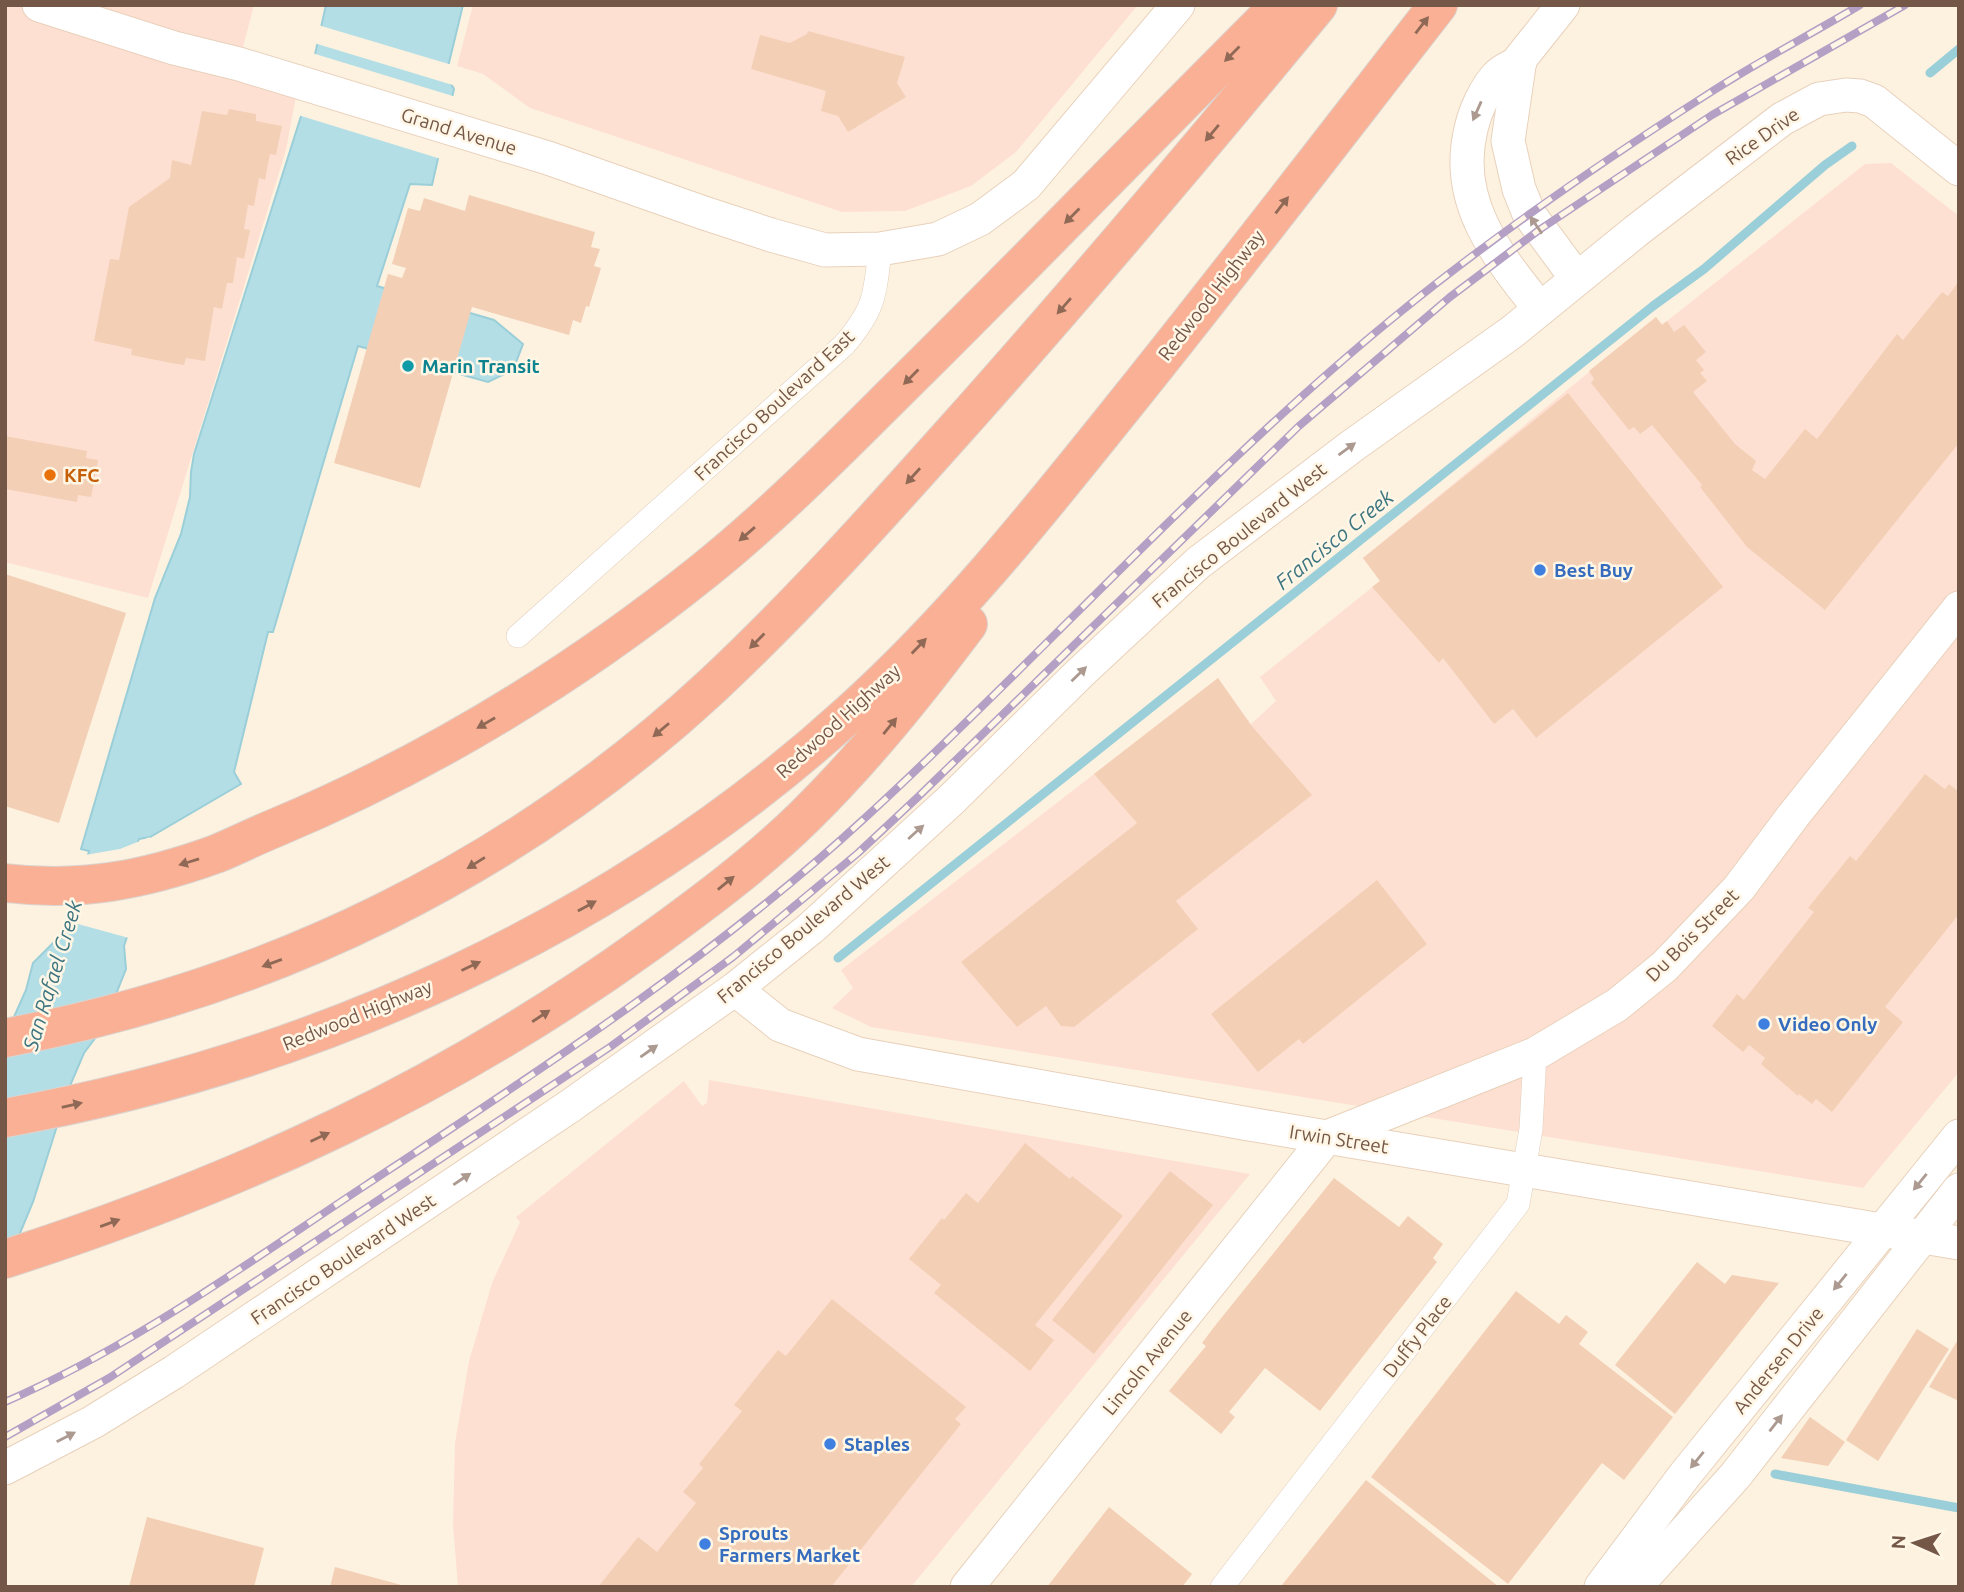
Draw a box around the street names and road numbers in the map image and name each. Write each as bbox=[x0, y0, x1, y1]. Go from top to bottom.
street label: Grand Avenue bbox=[398, 103, 520, 159]
street label: Rice Drive bbox=[1721, 103, 1803, 169]
street label: Redwood Highway bbox=[1153, 226, 1269, 364]
street label: Francisco Boulevard East bbox=[689, 325, 859, 485]
street label: Francisco Boulevard West bbox=[1147, 458, 1331, 612]
street label: Redwood Highway bbox=[772, 660, 904, 782]
street label: Francisco Boulevard West bbox=[712, 850, 894, 1008]
street label: Du Bois Street bbox=[1641, 884, 1743, 986]
street label: Redwood Highway bbox=[279, 975, 435, 1055]
street label: Irwin Street bbox=[1288, 1120, 1391, 1158]
street label: Francisco Boulevard West bbox=[246, 1189, 440, 1329]
street label: Duffy Place bbox=[1378, 1291, 1456, 1381]
street label: Andersen Drive bbox=[1728, 1302, 1828, 1418]
street label: Lincoln Avenue bbox=[1098, 1305, 1196, 1419]

